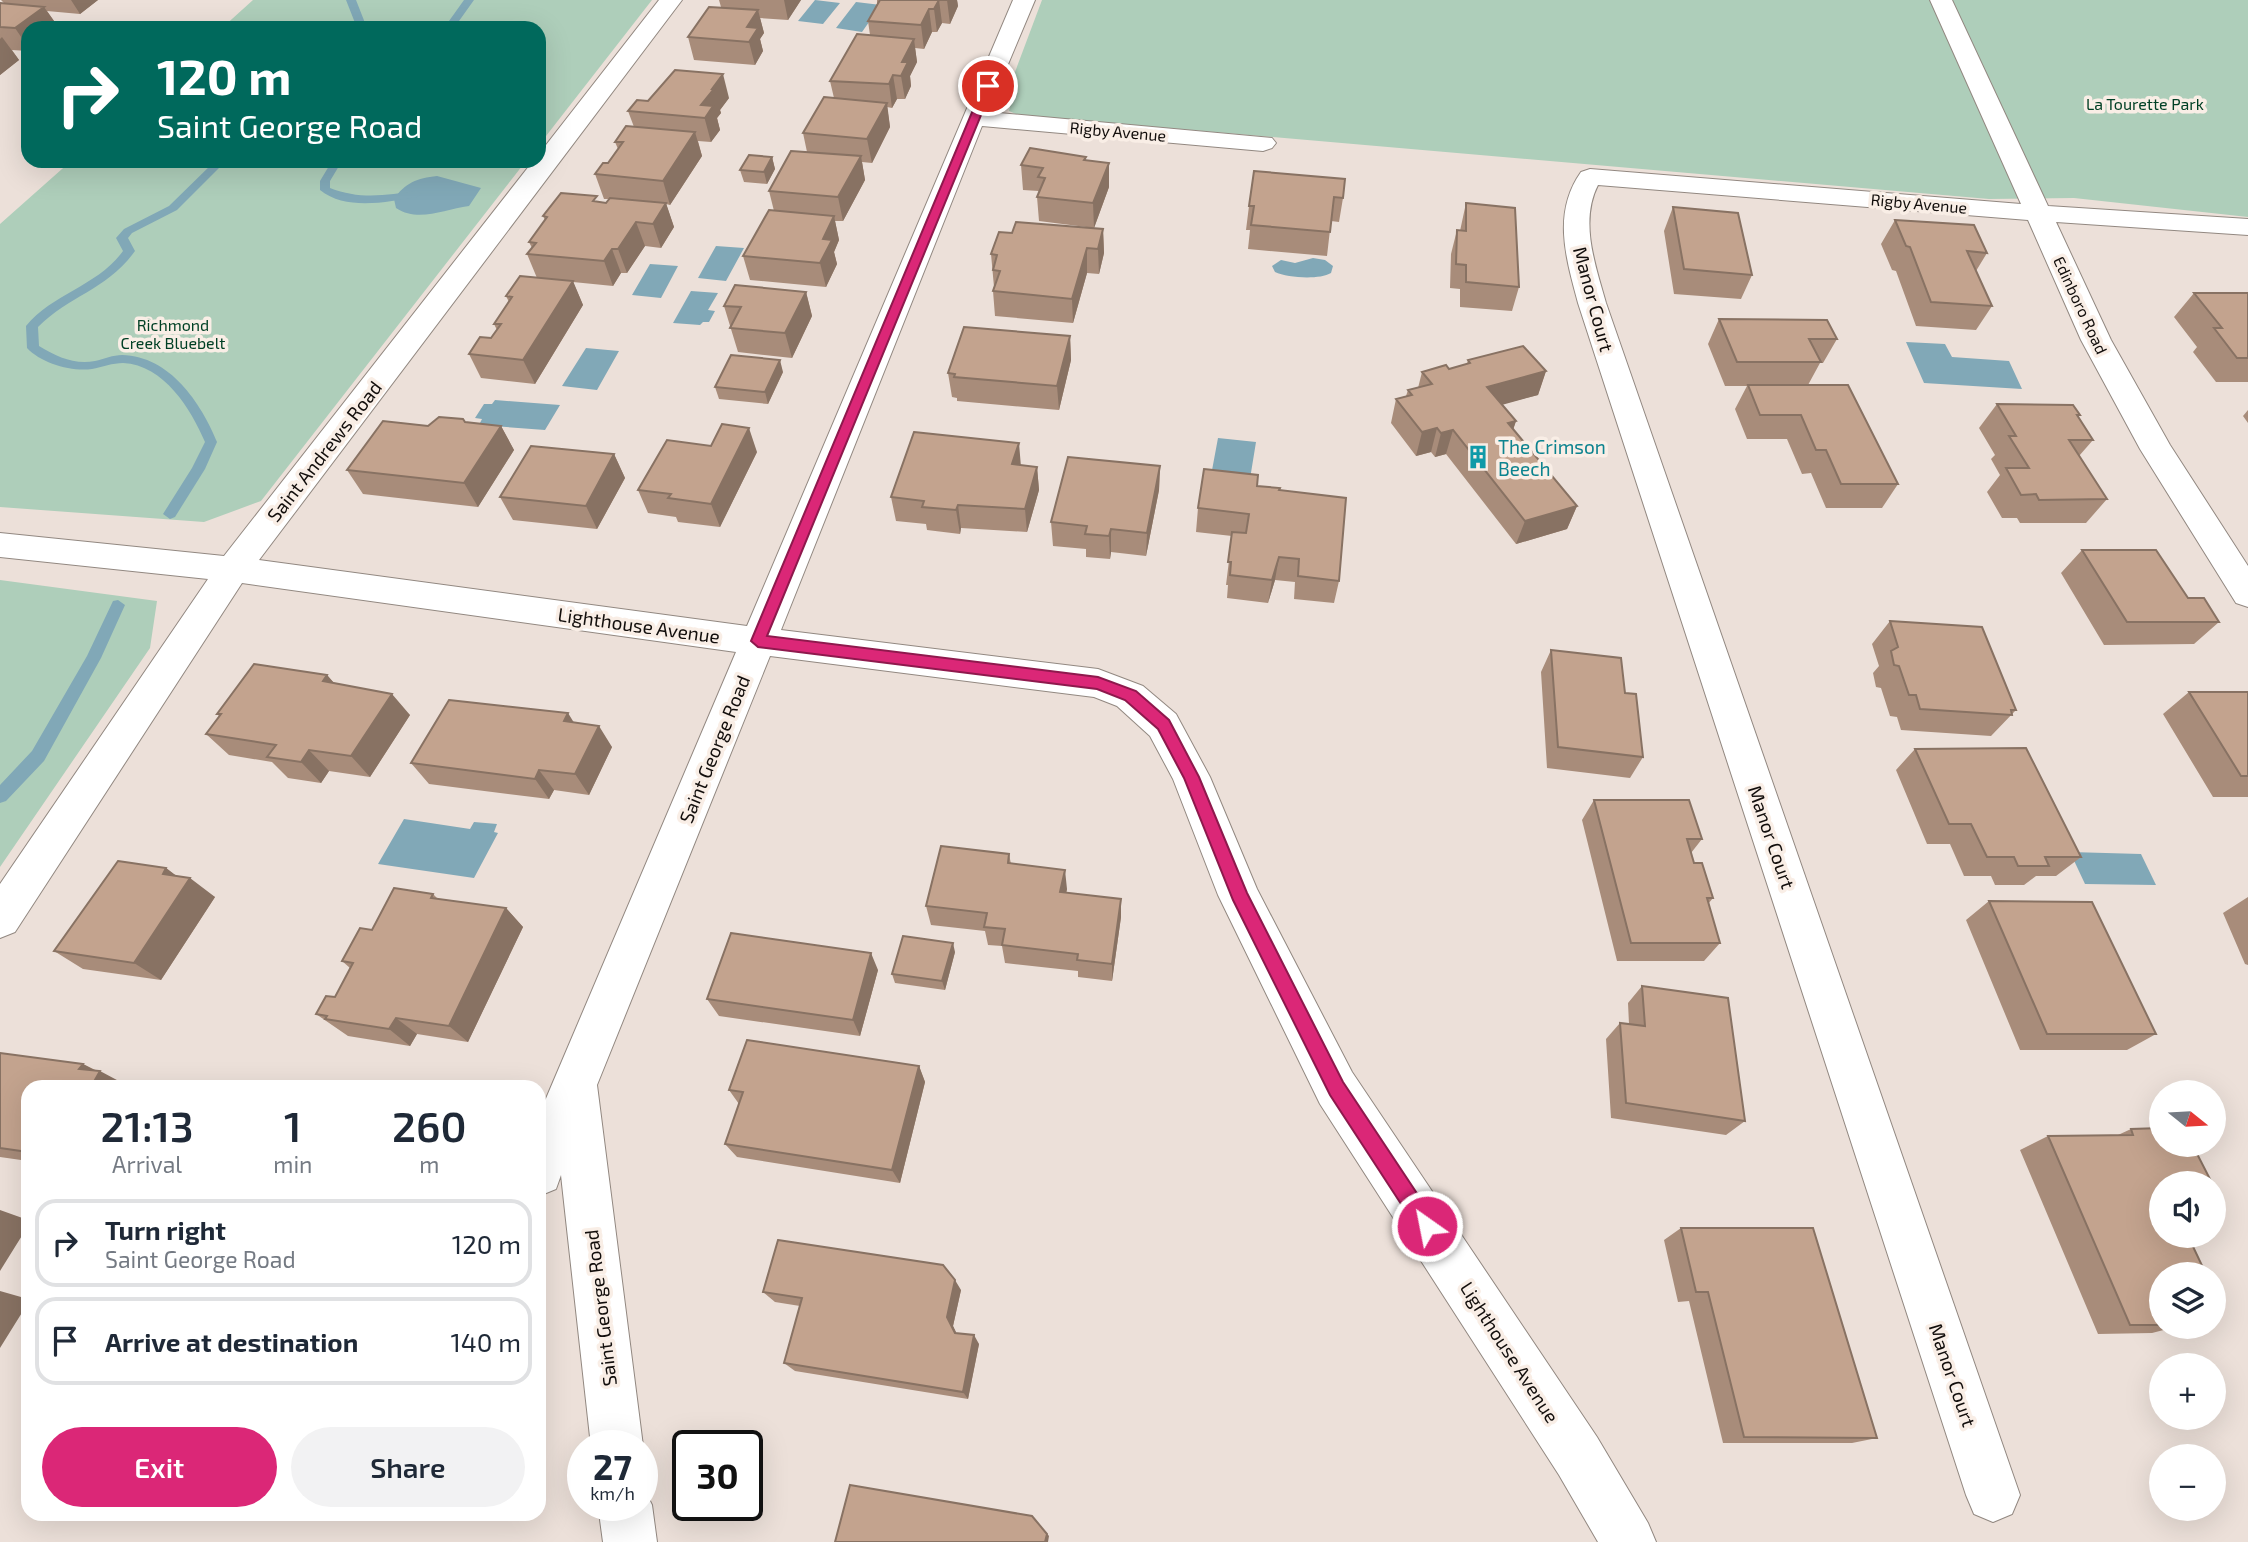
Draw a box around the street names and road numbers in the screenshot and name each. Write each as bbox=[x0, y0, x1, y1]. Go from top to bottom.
street label: Rigby Avenue bbox=[1069, 117, 1167, 145]
street label: Rigby Avenue bbox=[1870, 189, 1968, 217]
street label: Manor Court bbox=[1569, 244, 1619, 354]
street label: Edinboro Road bbox=[2050, 253, 2112, 357]
street label: Saint Andrews Road bbox=[262, 376, 386, 526]
street label: Lighthouse Avenue bbox=[557, 602, 721, 648]
street label: Saint George Road bbox=[674, 672, 754, 826]
street label: Manor Court bbox=[1744, 782, 1800, 892]
street label: Saint George Road bbox=[579, 1228, 621, 1388]
street label: Lighthouse Avenue bbox=[1456, 1277, 1564, 1427]
street label: Manor Court bbox=[1925, 1320, 1981, 1430]

